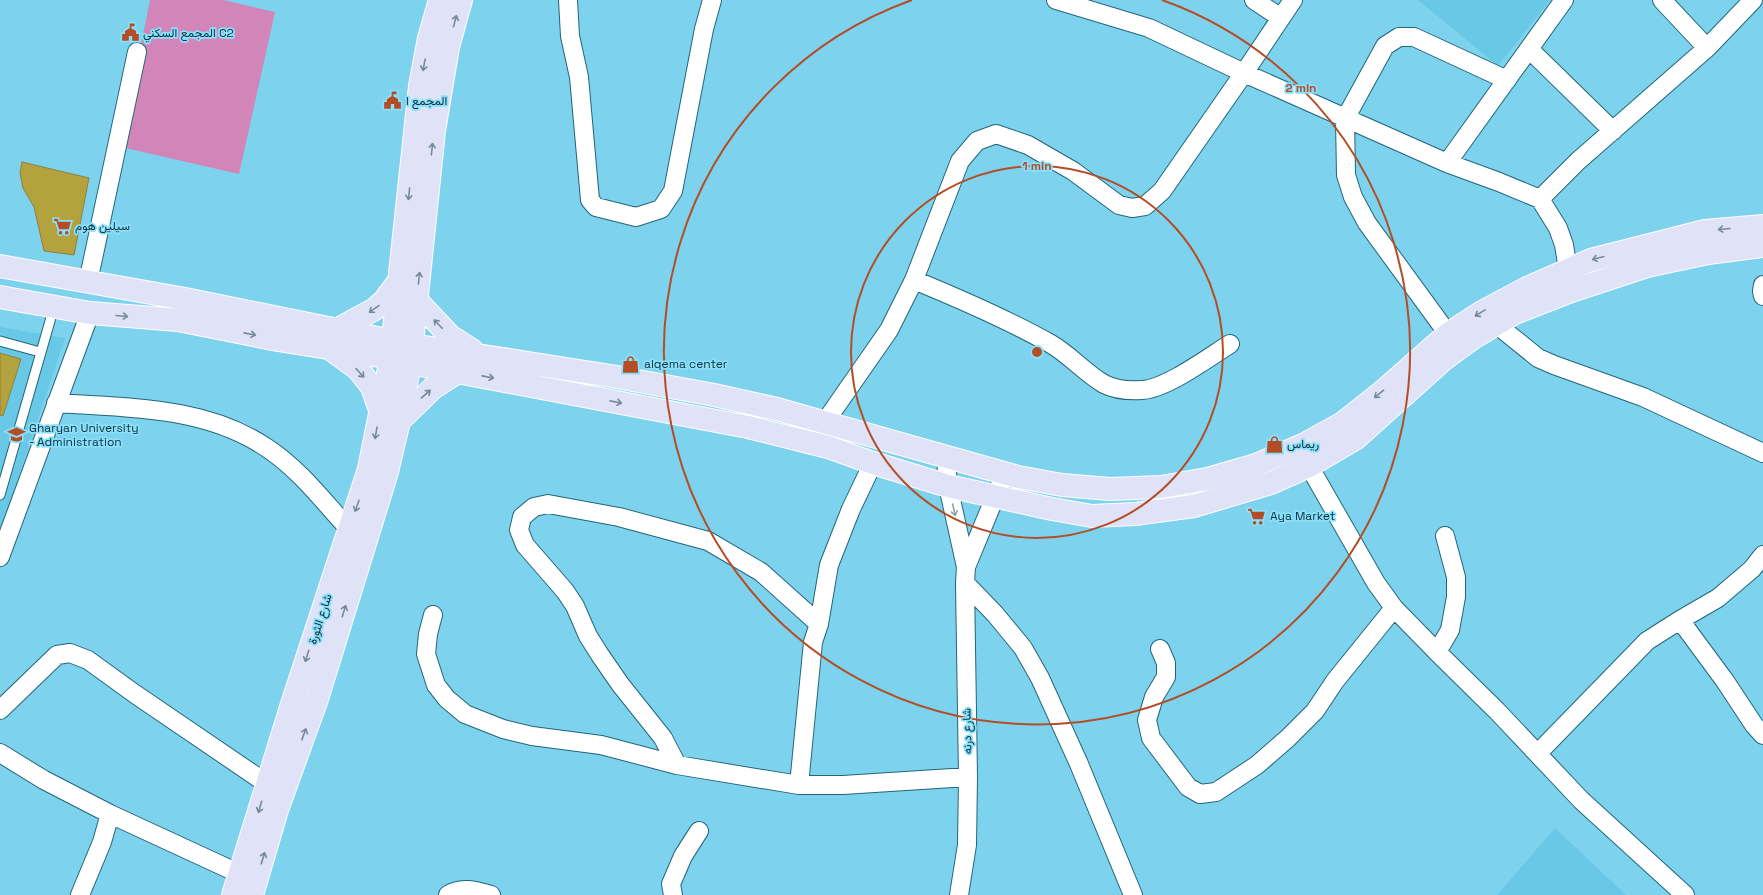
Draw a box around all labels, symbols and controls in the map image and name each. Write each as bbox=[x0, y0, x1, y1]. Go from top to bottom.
one-way arrow bbox=[452, 15, 460, 28]
public building icon: المجمع السكني C2 bbox=[120, 23, 140, 43]
place label: المجمع السكني C2 bbox=[143, 25, 234, 43]
one-way arrow bbox=[419, 58, 427, 71]
text: 2 min bbox=[1285, 80, 1317, 96]
public building icon: المجمع ا bbox=[383, 91, 403, 111]
place label: المجمع ا bbox=[406, 93, 447, 110]
one-way arrow bbox=[428, 143, 436, 156]
text: 1 min bbox=[1022, 158, 1052, 174]
one-way arrow bbox=[405, 187, 412, 200]
supermarket icon: سيلين هوم bbox=[52, 216, 72, 236]
place label: سيلين هوم bbox=[75, 218, 130, 234]
one-way arrow bbox=[1718, 225, 1731, 233]
one-way arrow bbox=[1592, 255, 1605, 263]
one-way arrow bbox=[415, 272, 423, 285]
one-way arrow bbox=[369, 305, 380, 313]
one-way arrow bbox=[1474, 310, 1486, 318]
one-way arrow bbox=[115, 312, 128, 319]
one-way arrow bbox=[433, 319, 442, 329]
one-way arrow bbox=[243, 331, 256, 339]
centre of rings bbox=[1030, 345, 1044, 359]
shop icon: alqema center bbox=[621, 354, 641, 374]
place label: alqema center bbox=[644, 356, 728, 372]
one-way arrow bbox=[356, 367, 365, 378]
one-way arrow bbox=[481, 374, 494, 382]
one-way arrow bbox=[421, 389, 431, 398]
one-way arrow bbox=[1374, 390, 1384, 399]
one-way arrow bbox=[609, 398, 622, 406]
place label: Gharyan University - Administration bbox=[29, 420, 139, 450]
school or university icon: Gharyan University - Administration bbox=[6, 425, 26, 445]
one-way arrow bbox=[372, 426, 380, 439]
shop icon: ريماس bbox=[1264, 434, 1284, 454]
place label: ريماس bbox=[1287, 436, 1319, 452]
one-way arrow bbox=[353, 499, 360, 512]
one-way arrow bbox=[950, 503, 958, 516]
supermarket icon: Aya Market bbox=[1247, 506, 1267, 526]
place label: Aya Market bbox=[1270, 508, 1335, 524]
street label: شارع الثورة bbox=[304, 592, 337, 646]
one-way arrow bbox=[341, 604, 348, 617]
one-way arrow bbox=[303, 650, 311, 662]
street label: شارع درنه bbox=[959, 708, 976, 754]
one-way arrow bbox=[301, 729, 309, 741]
one-way arrow bbox=[256, 800, 263, 813]
one-way arrow bbox=[260, 851, 267, 864]

